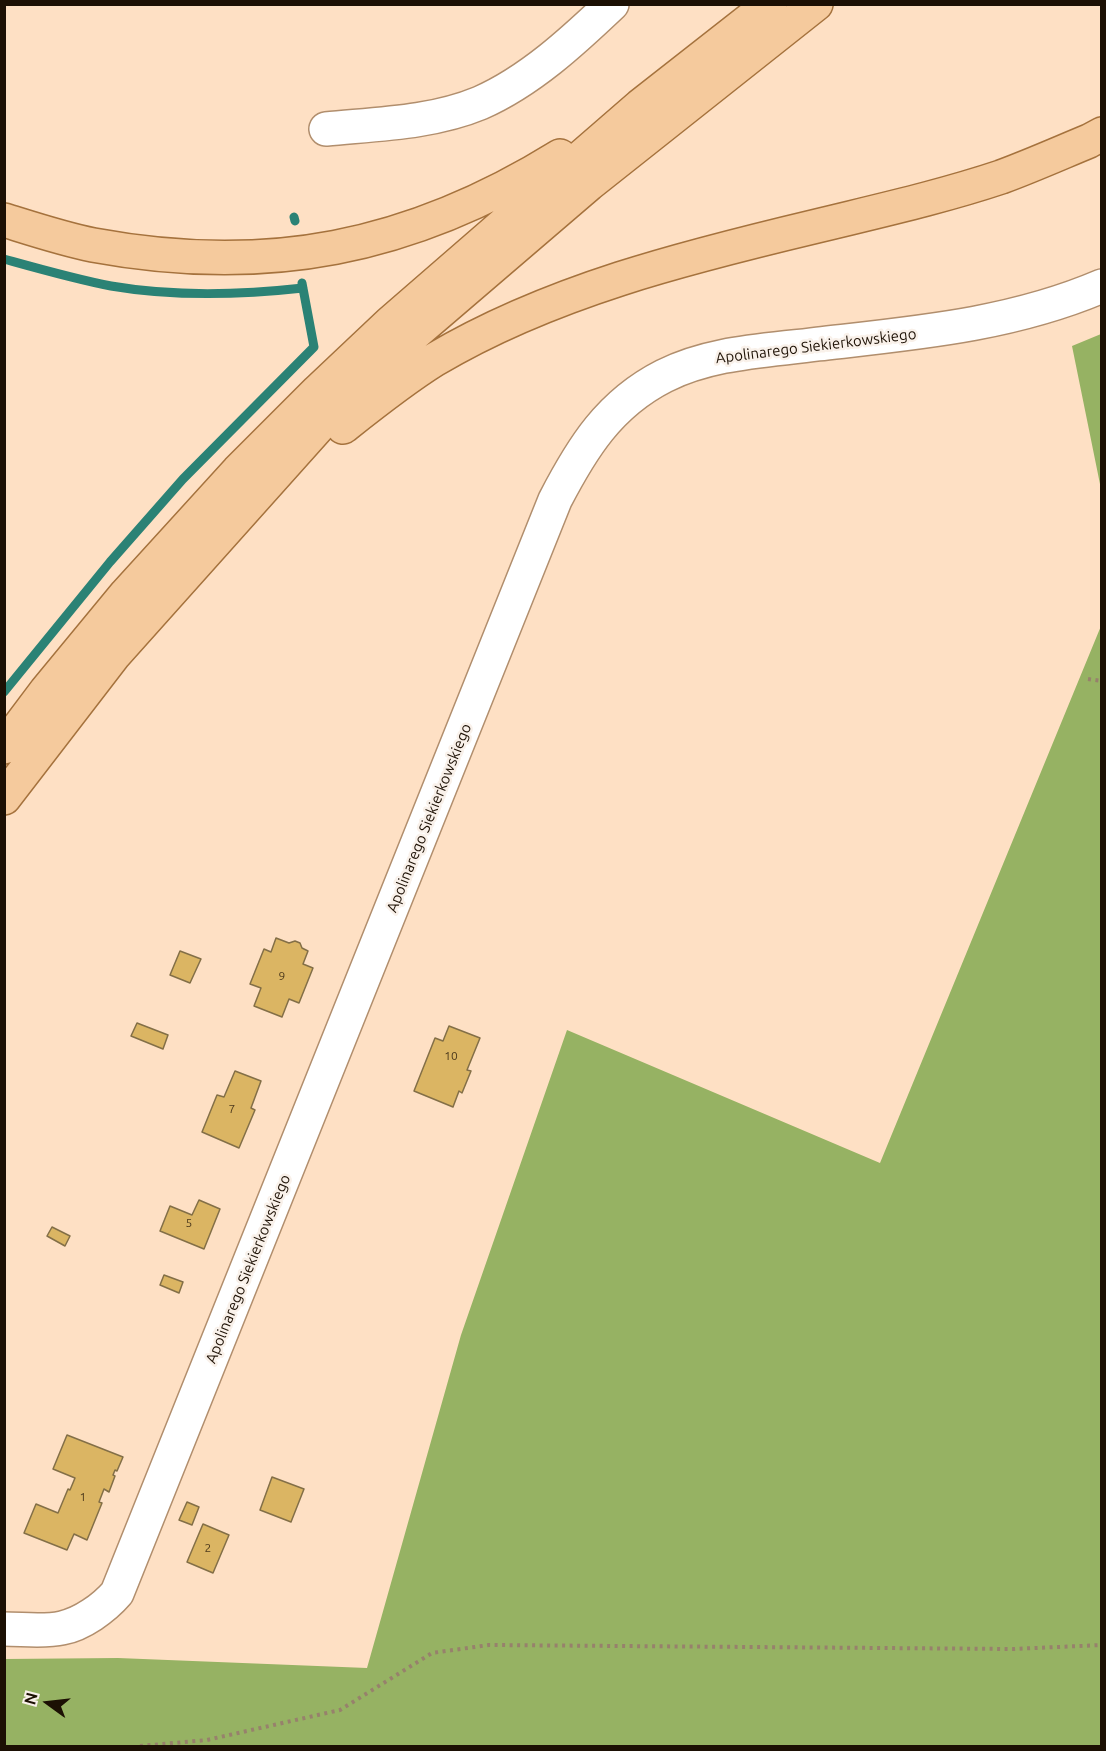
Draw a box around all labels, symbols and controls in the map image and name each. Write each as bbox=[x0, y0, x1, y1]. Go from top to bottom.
street label: Apolinarego Siekierkowskiego bbox=[715, 325, 917, 367]
street label: Apolinarego Siekierkowskiego bbox=[383, 721, 475, 915]
house number: 9 bbox=[279, 969, 285, 983]
house number: 10 bbox=[444, 1049, 458, 1063]
house number: 7 bbox=[229, 1102, 235, 1116]
street label: Apolinarego Siekierkowskiego bbox=[202, 1172, 294, 1366]
house number: 5 bbox=[186, 1216, 192, 1230]
house number: 1 bbox=[80, 1490, 86, 1504]
house number: 2 bbox=[205, 1541, 211, 1555]
north arrow bbox=[18, 1673, 78, 1733]
text: N bbox=[20, 1690, 41, 1706]

